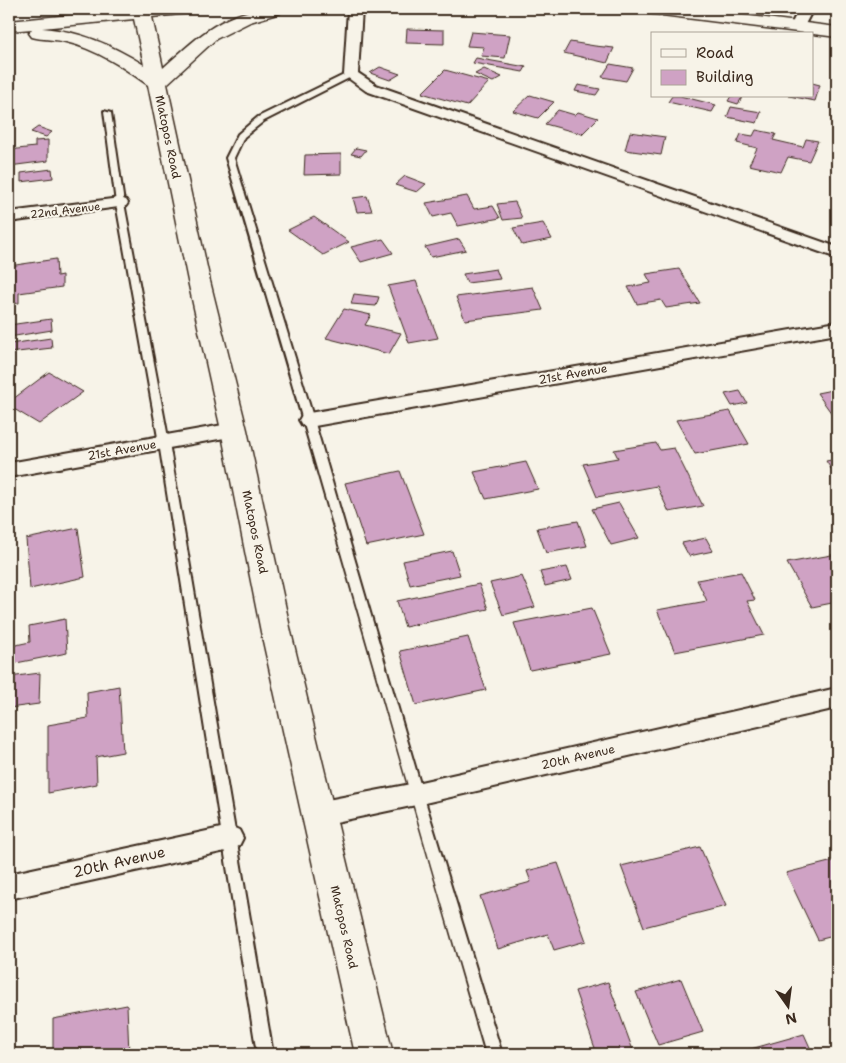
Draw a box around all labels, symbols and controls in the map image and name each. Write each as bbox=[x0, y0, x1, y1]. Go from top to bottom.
legend bbox=[651, 32, 814, 98]
text: Road bbox=[696, 43, 734, 63]
text: Building bbox=[696, 67, 753, 87]
street label: Matopos Road bbox=[151, 94, 185, 181]
street label: 22nd Avenue bbox=[29, 199, 101, 222]
street label: 21st Avenue bbox=[537, 360, 609, 388]
street label: 21st Avenue bbox=[86, 436, 158, 464]
street label: Matopos Road bbox=[238, 489, 272, 576]
street label: 20th Avenue bbox=[539, 741, 617, 773]
street label: 20th Avenue bbox=[71, 842, 167, 882]
street label: Matopos Road bbox=[327, 884, 361, 971]
north arrow bbox=[764, 980, 814, 1030]
text: N bbox=[784, 1009, 799, 1029]

